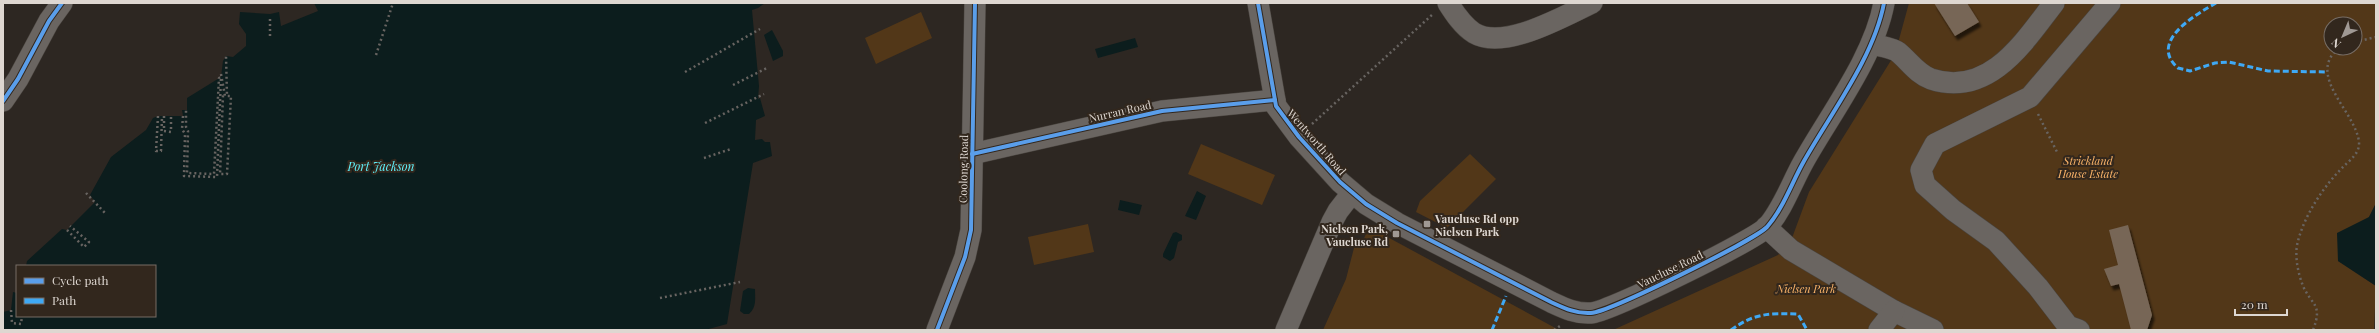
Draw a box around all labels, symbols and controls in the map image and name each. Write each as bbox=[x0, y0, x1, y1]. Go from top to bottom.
north arrow bbox=[2323, 16, 2363, 56]
text: N bbox=[2328, 35, 2344, 52]
street label: Nurran Road bbox=[1087, 96, 1153, 125]
street label: Wentworth Road bbox=[1284, 105, 1350, 179]
street label: Coolong Road bbox=[955, 134, 971, 203]
park label: Strickland House Estate bbox=[2057, 153, 2118, 181]
water label: Port Jackson bbox=[346, 158, 415, 174]
place label: Vaucluse Rd opp Nielsen Park bbox=[1434, 211, 1519, 239]
marker: Vaucluse Rd opp Nielsen Park bbox=[1422, 219, 1432, 229]
place label: Nielsen Park, Vaucluse Rd bbox=[1321, 221, 1388, 249]
marker: Nielsen Park, Vaucluse Rd bbox=[1391, 229, 1401, 239]
street label: Vaucluse Road bbox=[1634, 246, 1706, 292]
legend bbox=[16, 265, 156, 317]
text: Cycle path bbox=[52, 272, 109, 288]
park label: Nielsen Park bbox=[1775, 281, 1836, 296]
scale bar bbox=[2235, 291, 2287, 317]
text: Path bbox=[52, 292, 76, 308]
text: 20 m bbox=[2241, 296, 2268, 312]

